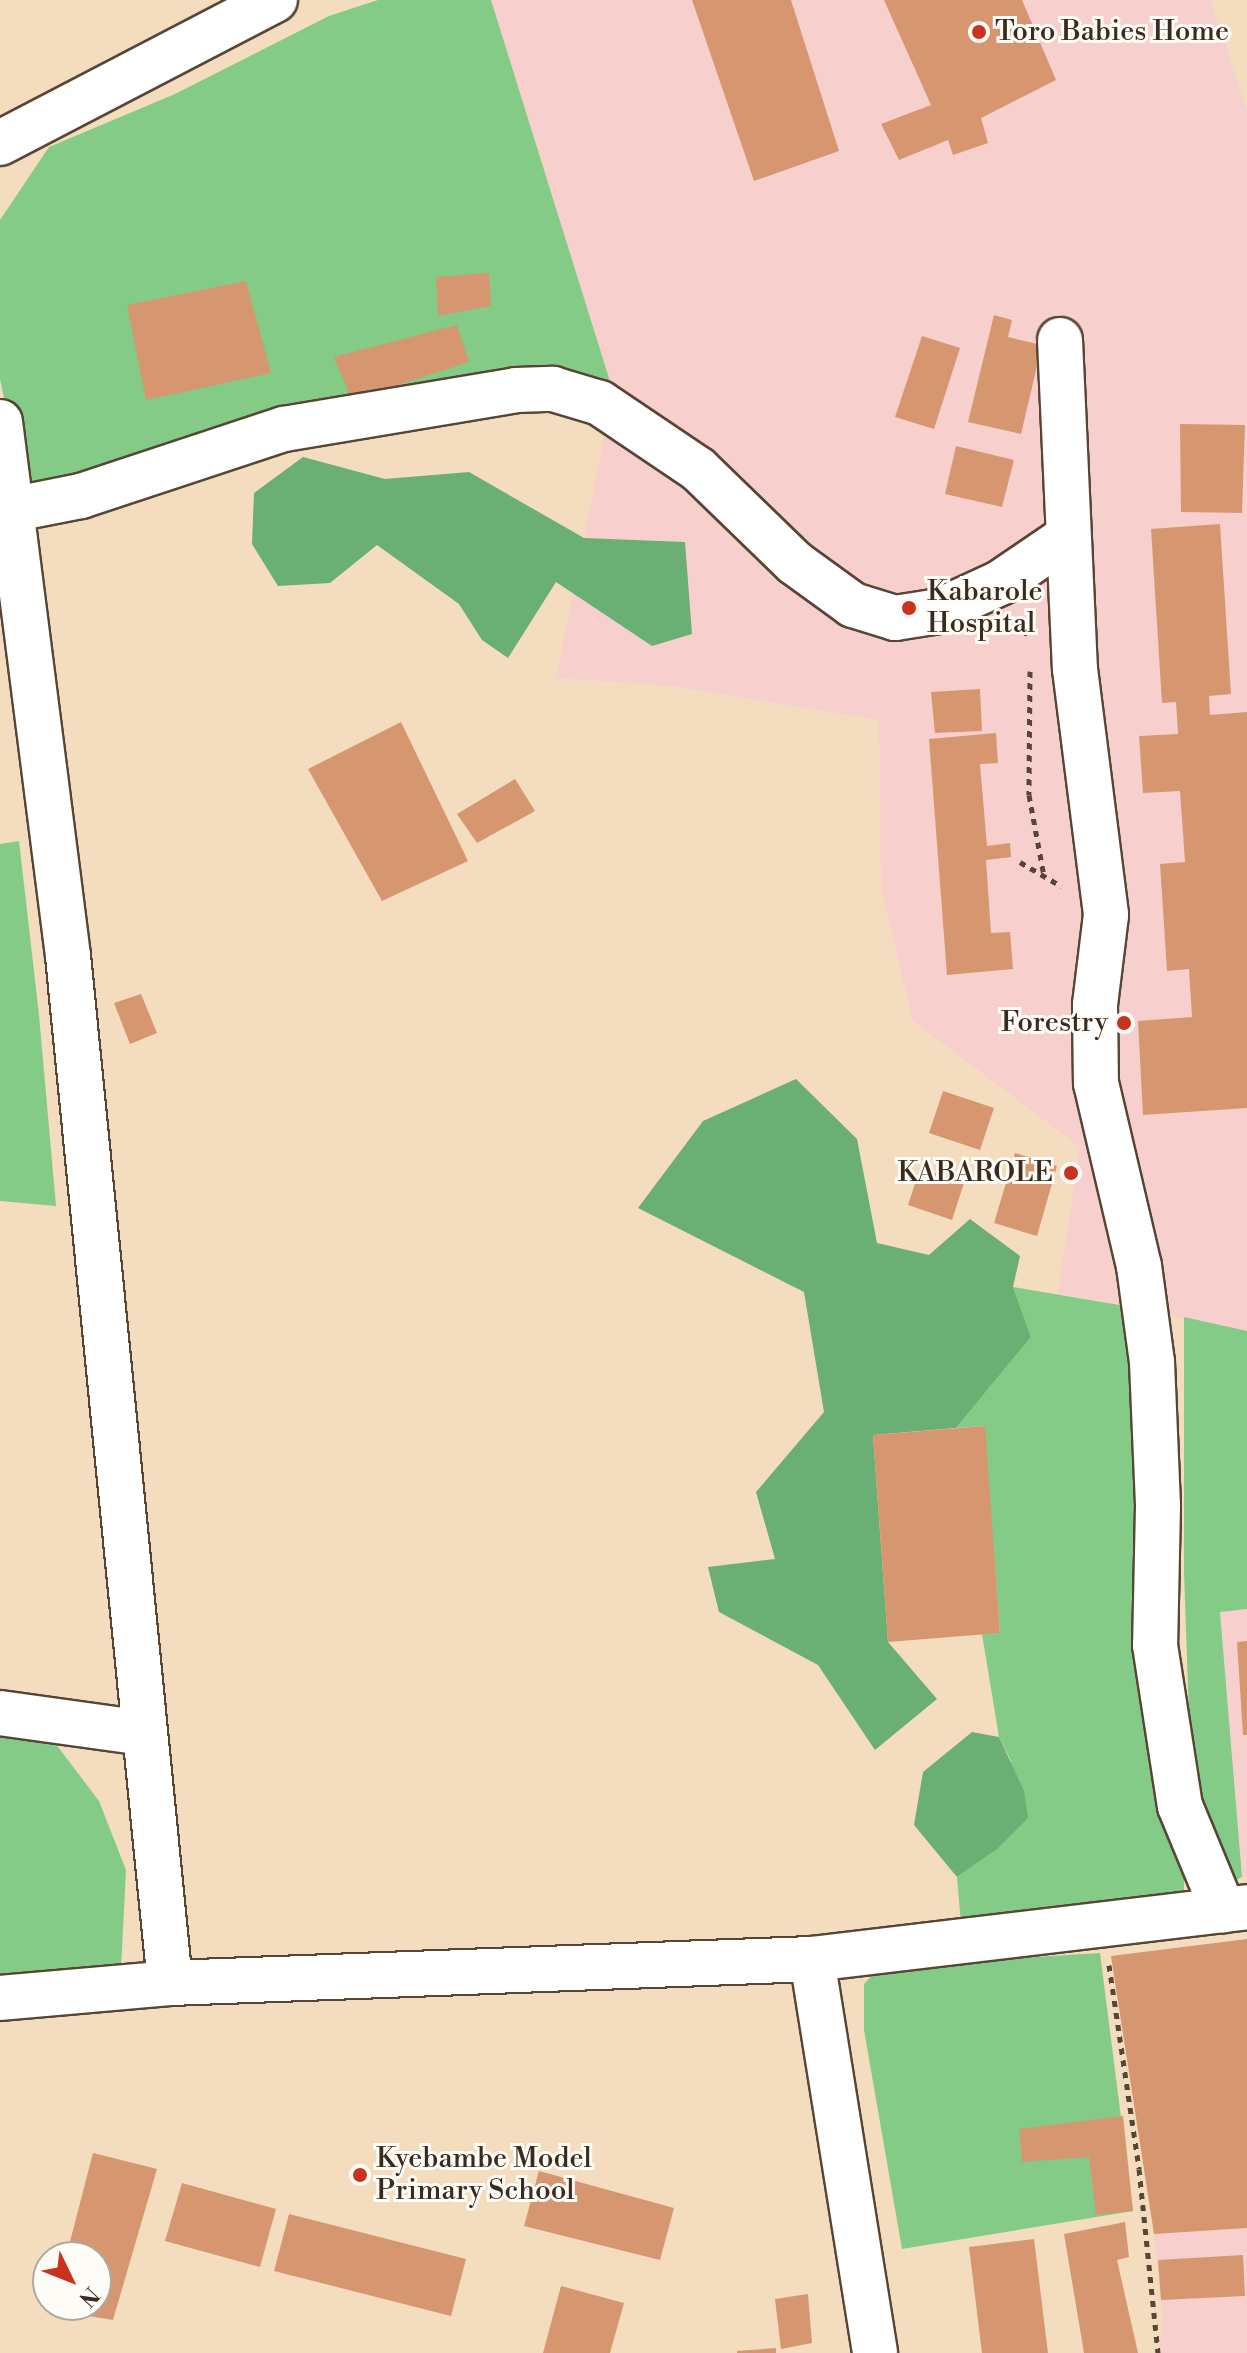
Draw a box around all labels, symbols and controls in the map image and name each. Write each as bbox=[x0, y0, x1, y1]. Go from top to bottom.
place label: Toro Babies Home bbox=[995, 15, 1229, 49]
marker: Toro Babies Home bbox=[970, 23, 988, 41]
place label: Kabarole Hospital bbox=[927, 575, 1043, 641]
marker: Kabarole Hospital bbox=[898, 597, 920, 619]
place label: Forestry bbox=[1001, 1006, 1108, 1040]
marker: Forestry bbox=[1115, 1014, 1133, 1032]
place label: KABAROLE bbox=[897, 1156, 1053, 1190]
marker: KABAROLE bbox=[1060, 1162, 1082, 1184]
place label: Kyebambe Model Primary School bbox=[376, 2142, 592, 2208]
marker: Kyebambe Model Primary School bbox=[351, 2166, 369, 2184]
north arrow bbox=[32, 2241, 112, 2321]
text: N bbox=[73, 2281, 104, 2312]

